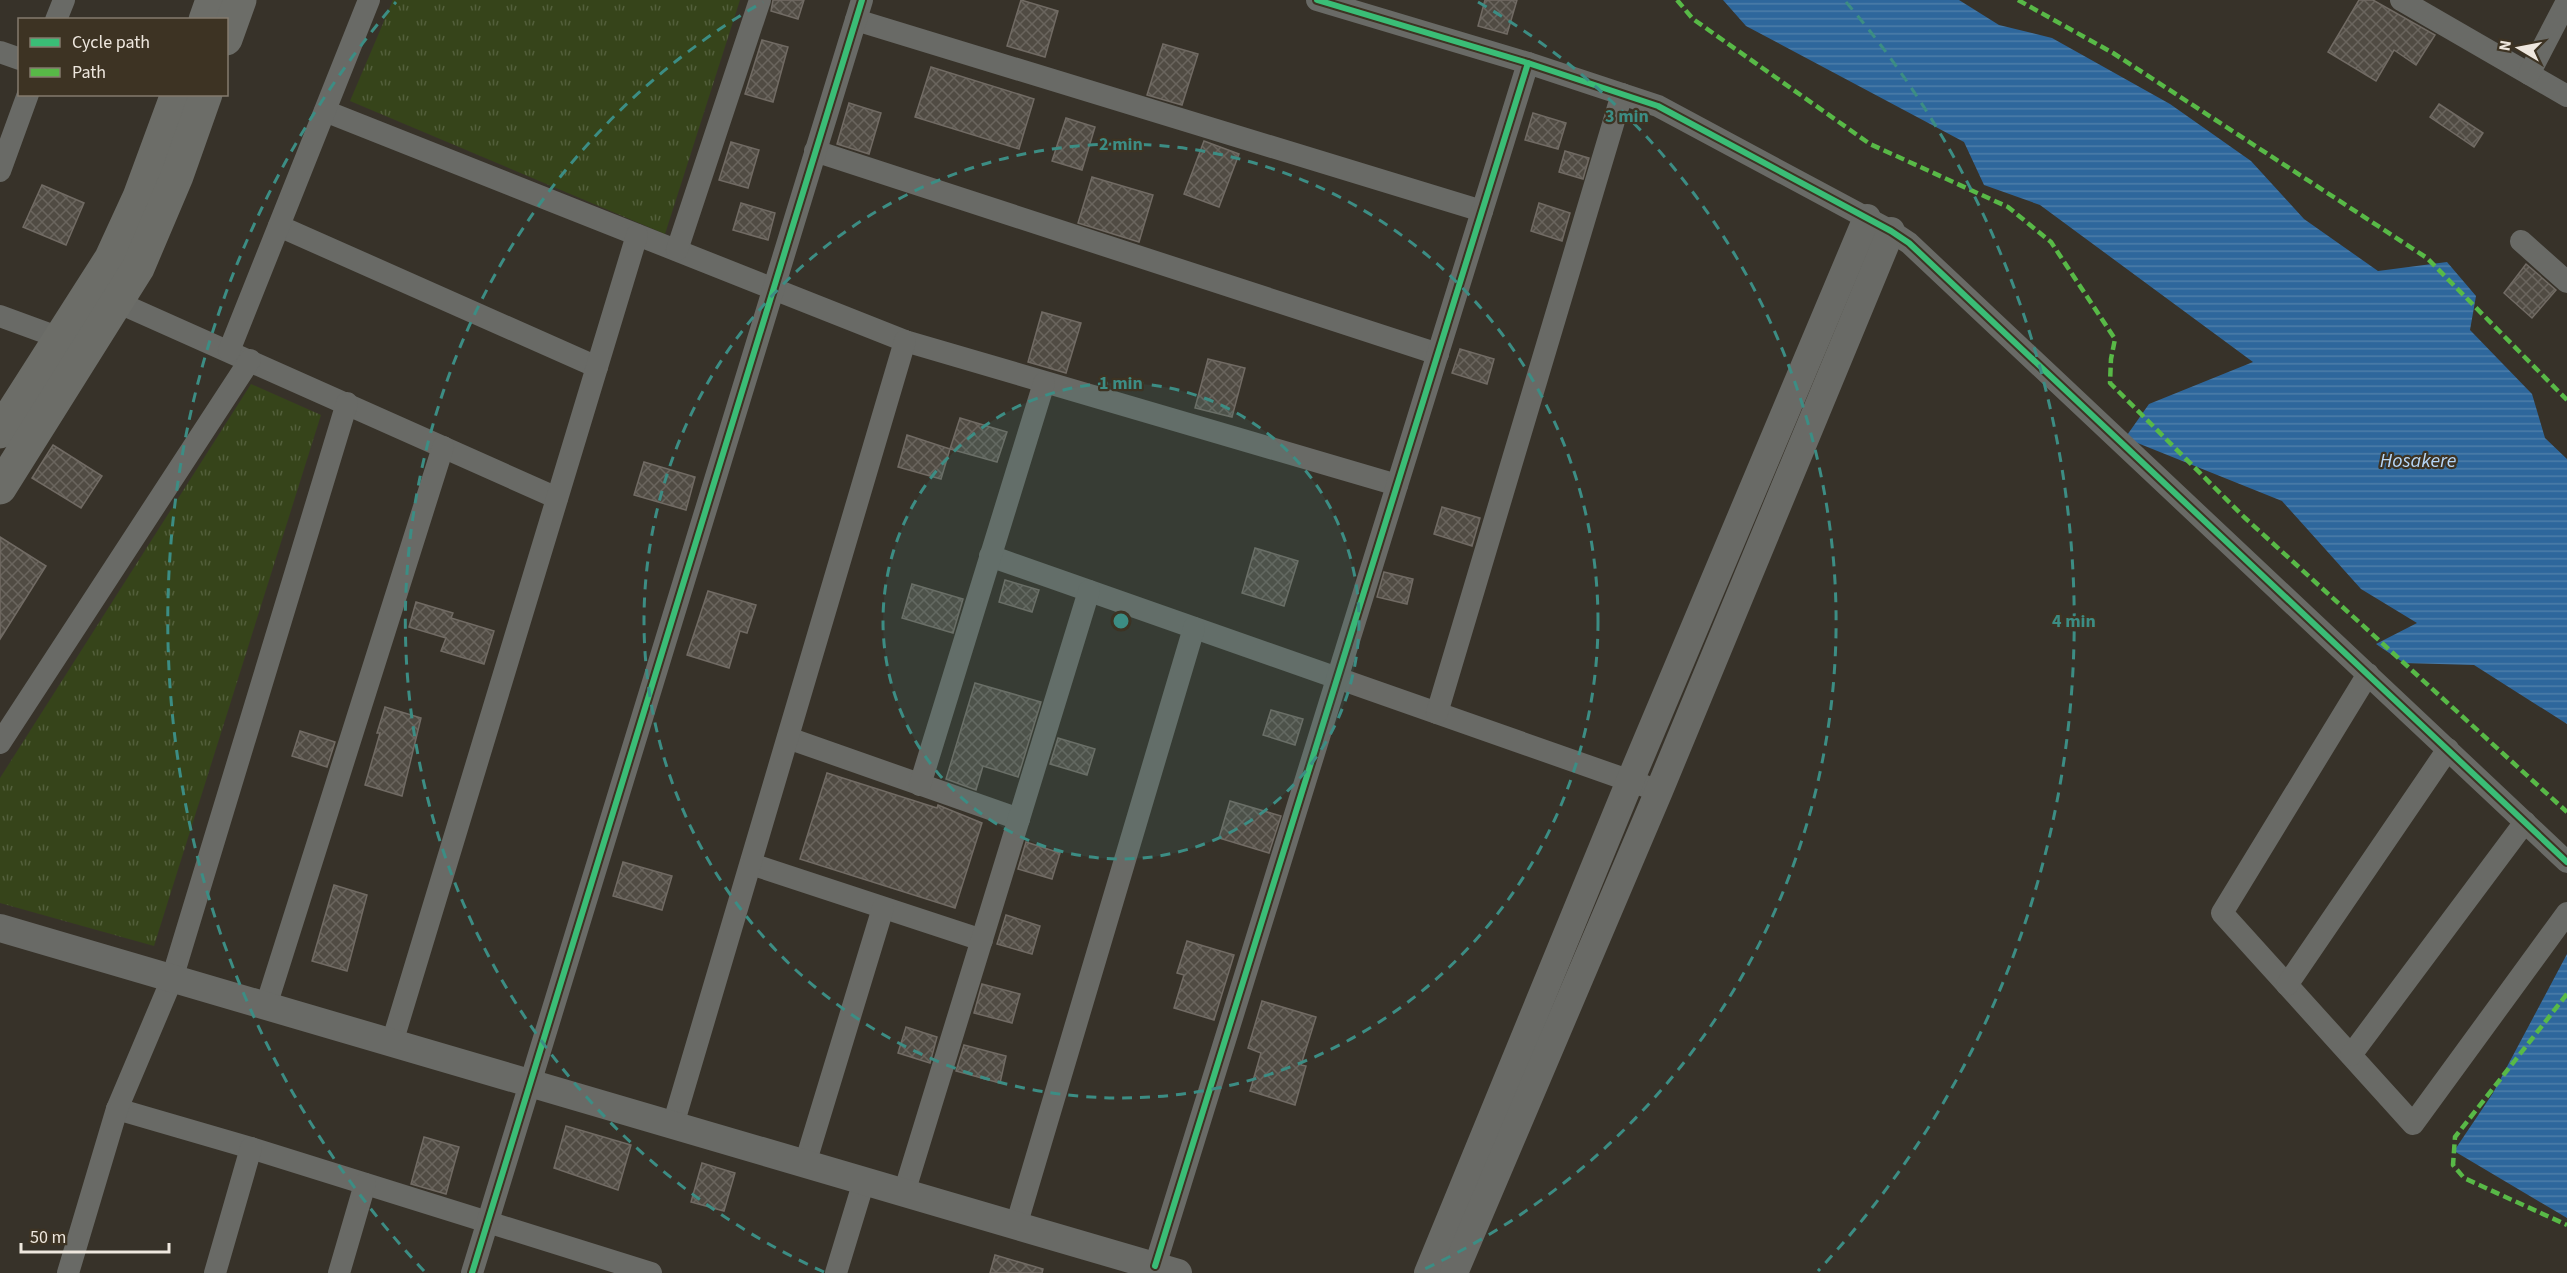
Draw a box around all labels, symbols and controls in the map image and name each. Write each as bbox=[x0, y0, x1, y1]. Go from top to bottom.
legend bbox=[18, 18, 228, 96]
north arrow bbox=[2489, 18, 2549, 78]
text: Cycle path bbox=[72, 30, 150, 55]
text: N bbox=[2493, 38, 2517, 53]
text: Path bbox=[72, 60, 106, 85]
text: 3 min bbox=[1605, 104, 1649, 129]
text: 2 min bbox=[1099, 132, 1143, 157]
text: 1 min bbox=[1099, 371, 1143, 396]
water label: Hosakere bbox=[2380, 447, 2456, 475]
text: 4 min bbox=[2052, 609, 2096, 634]
centre of rings bbox=[1111, 611, 1131, 631]
scale bar bbox=[21, 1216, 170, 1254]
text: 50 m bbox=[30, 1225, 66, 1250]

